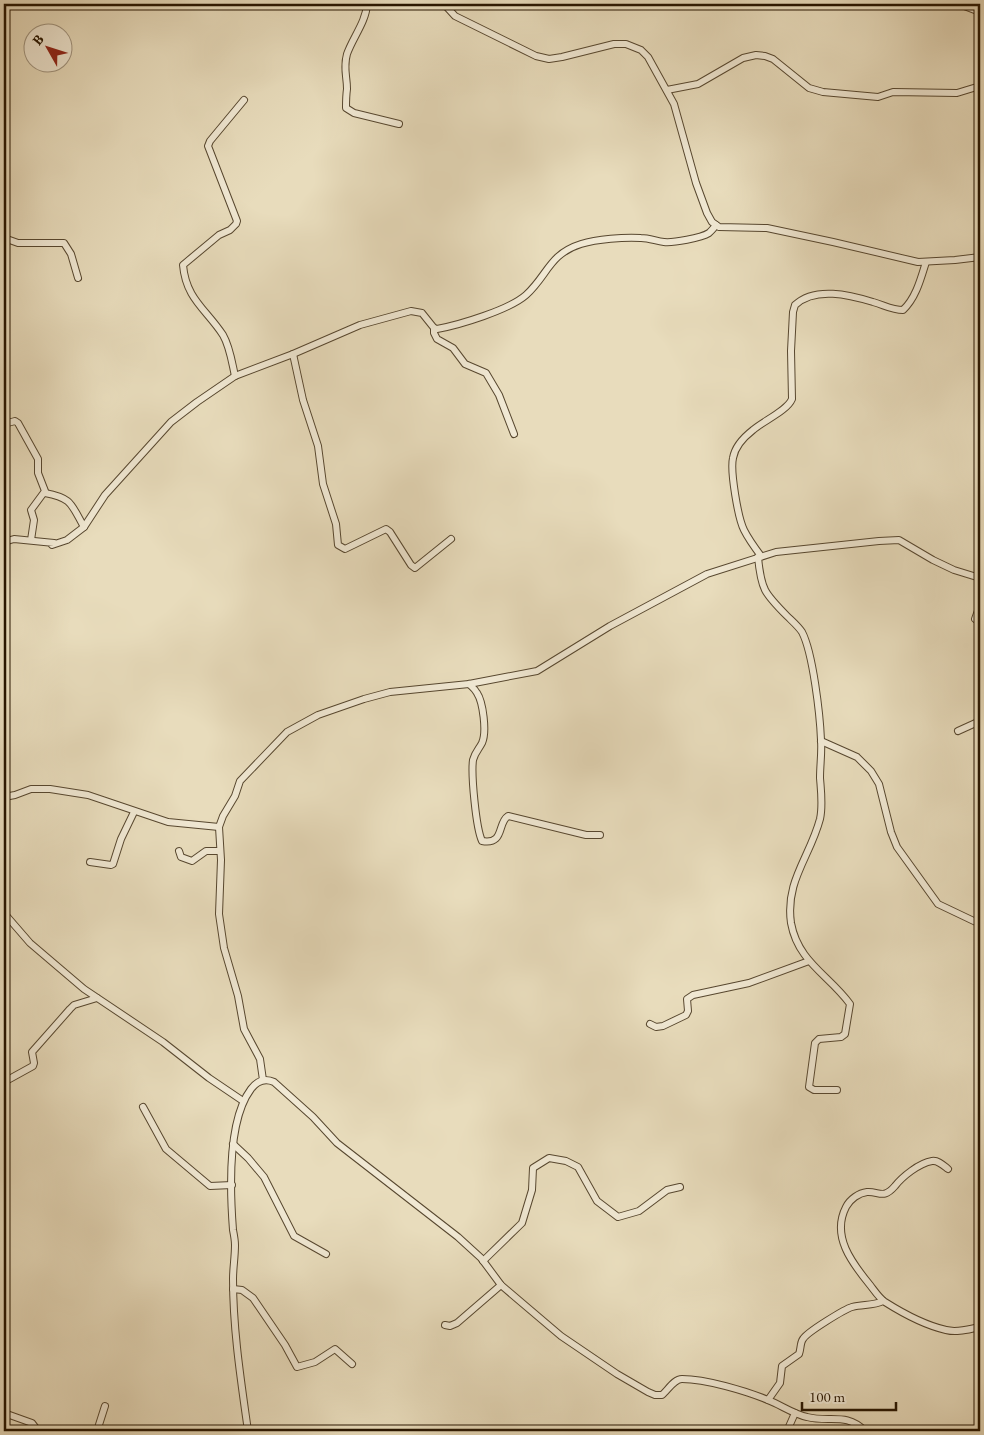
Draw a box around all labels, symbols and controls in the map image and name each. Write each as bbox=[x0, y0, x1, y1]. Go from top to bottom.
north arrow bbox=[22, 22, 72, 72]
text: B bbox=[28, 31, 48, 49]
scale bar bbox=[802, 1380, 895, 1412]
text: 100 m bbox=[809, 1387, 846, 1406]

